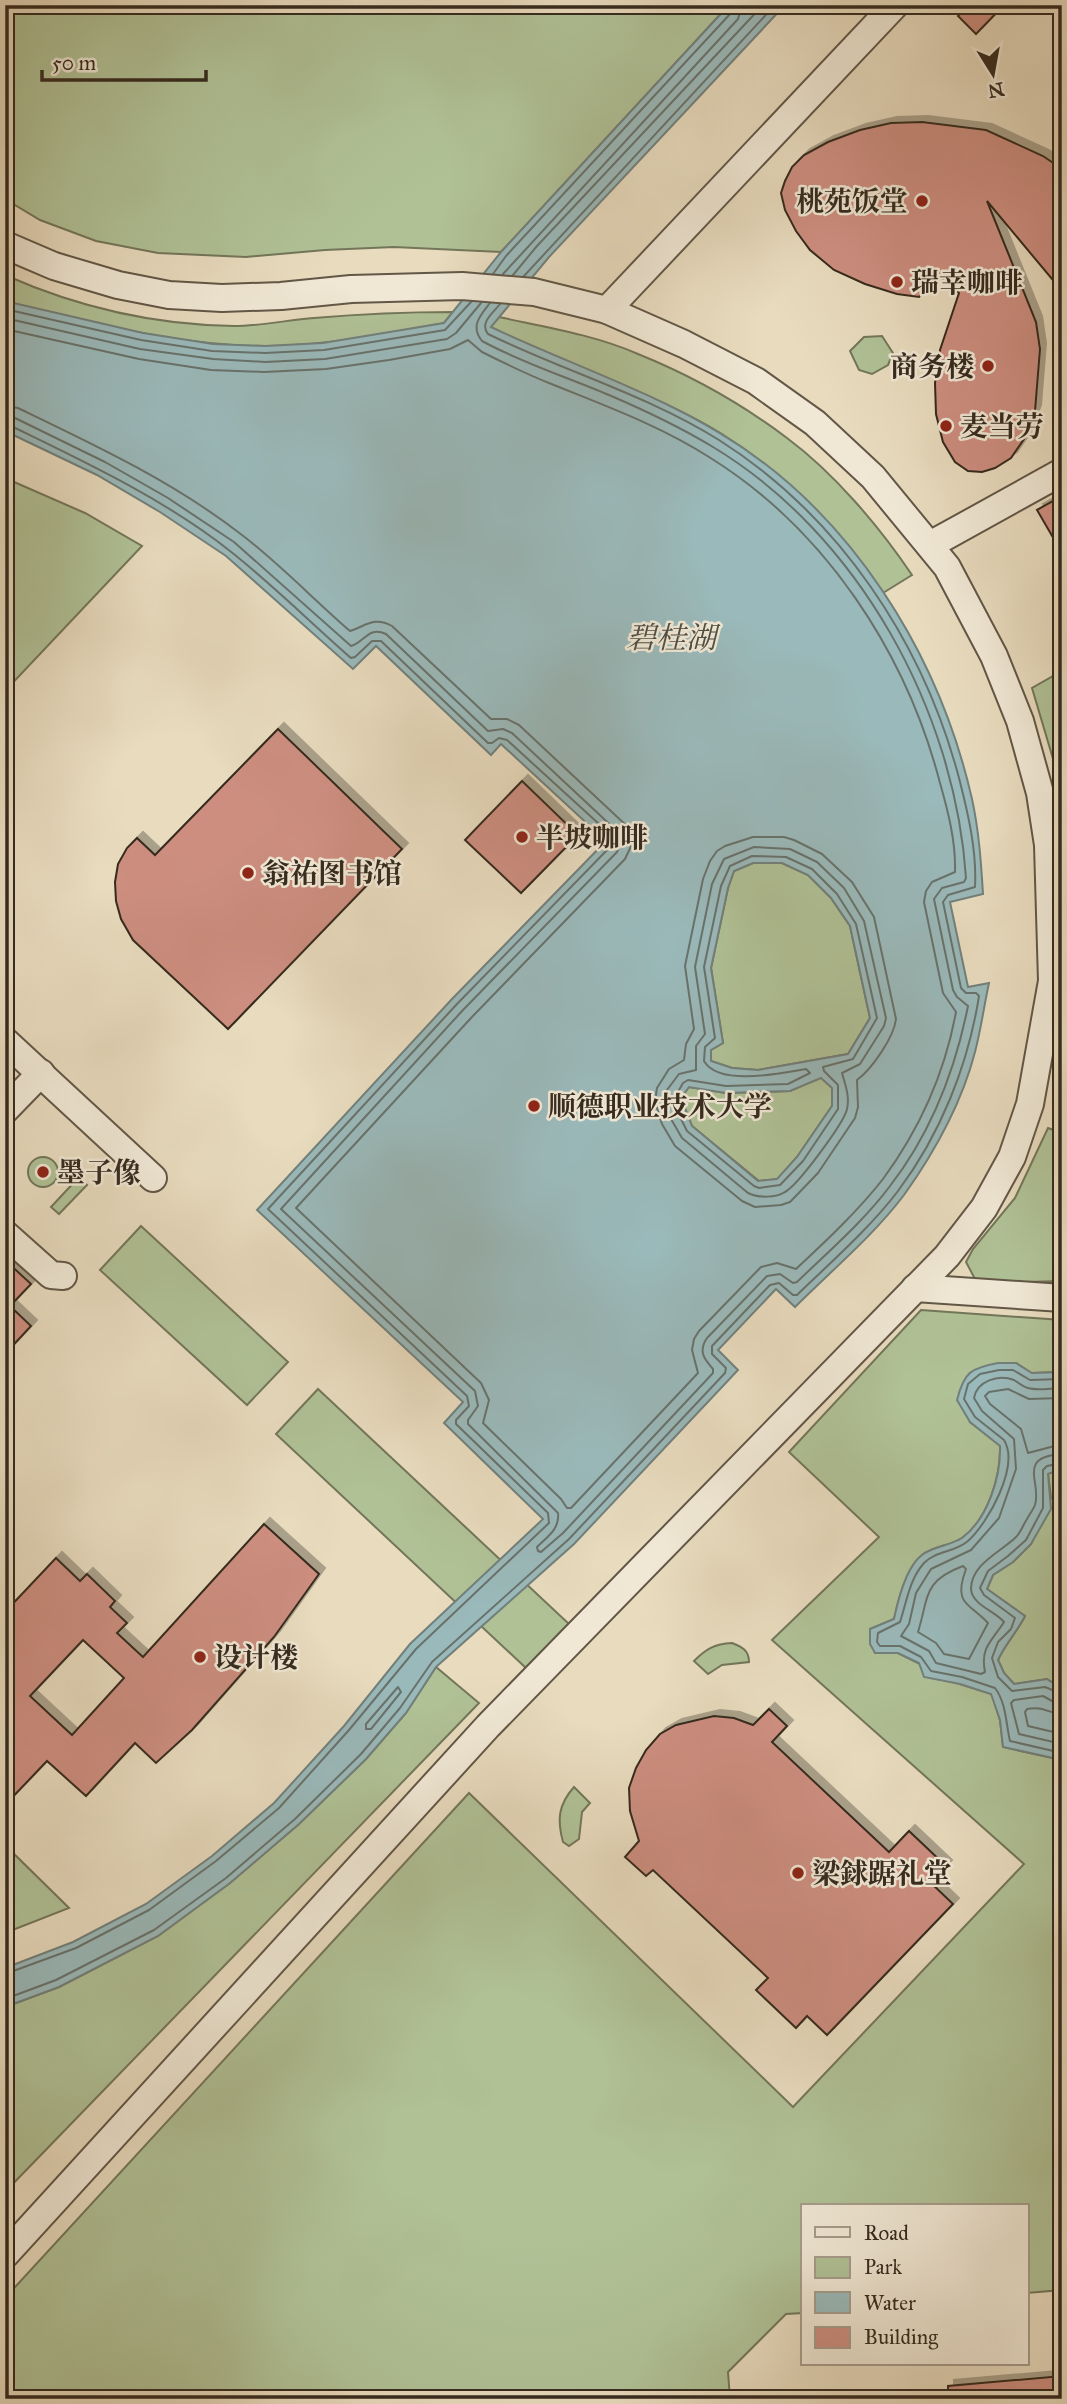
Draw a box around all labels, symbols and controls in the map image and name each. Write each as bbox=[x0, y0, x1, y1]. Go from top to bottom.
scale bar bbox=[42, 38, 206, 82]
north arrow bbox=[958, 38, 1028, 108]
text: 50 m bbox=[52, 50, 97, 76]
text: N bbox=[986, 77, 1006, 103]
place label: 桃苑饭堂 bbox=[796, 184, 908, 219]
marker: 桃苑饭堂 bbox=[914, 193, 930, 209]
place label: 瑞幸咖啡 bbox=[911, 265, 1023, 300]
marker: 瑞幸咖啡 bbox=[889, 274, 905, 290]
place label: 商务楼 bbox=[890, 349, 974, 384]
marker: 商务楼 bbox=[980, 358, 996, 374]
place label: 麦当劳 bbox=[960, 409, 1044, 444]
marker: 麦当劳 bbox=[938, 418, 954, 434]
water label: 碧桂湖 bbox=[626, 620, 721, 656]
place label: 半坡咖啡 bbox=[536, 820, 648, 855]
marker: 半坡咖啡 bbox=[514, 829, 530, 845]
place label: 翁祐图书馆 bbox=[262, 856, 402, 891]
marker: 翁祐图书馆 bbox=[240, 865, 256, 881]
place label: 顺德职业技术大学 bbox=[548, 1089, 772, 1124]
marker: 顺德职业技术大学 bbox=[526, 1098, 542, 1114]
place label: 墨子像 bbox=[57, 1155, 141, 1190]
marker: 墨子像 bbox=[35, 1164, 51, 1180]
place label: 设计楼 bbox=[214, 1640, 298, 1675]
marker: 设计楼 bbox=[192, 1649, 208, 1665]
place label: 梁銶踞礼堂 bbox=[812, 1856, 952, 1891]
marker: 梁銶踞礼堂 bbox=[790, 1865, 806, 1881]
legend bbox=[801, 2204, 1028, 2366]
text: Road bbox=[864, 2220, 909, 2246]
text: Park bbox=[864, 2254, 902, 2280]
text: Water bbox=[864, 2290, 916, 2316]
text: Building bbox=[864, 2324, 938, 2350]

